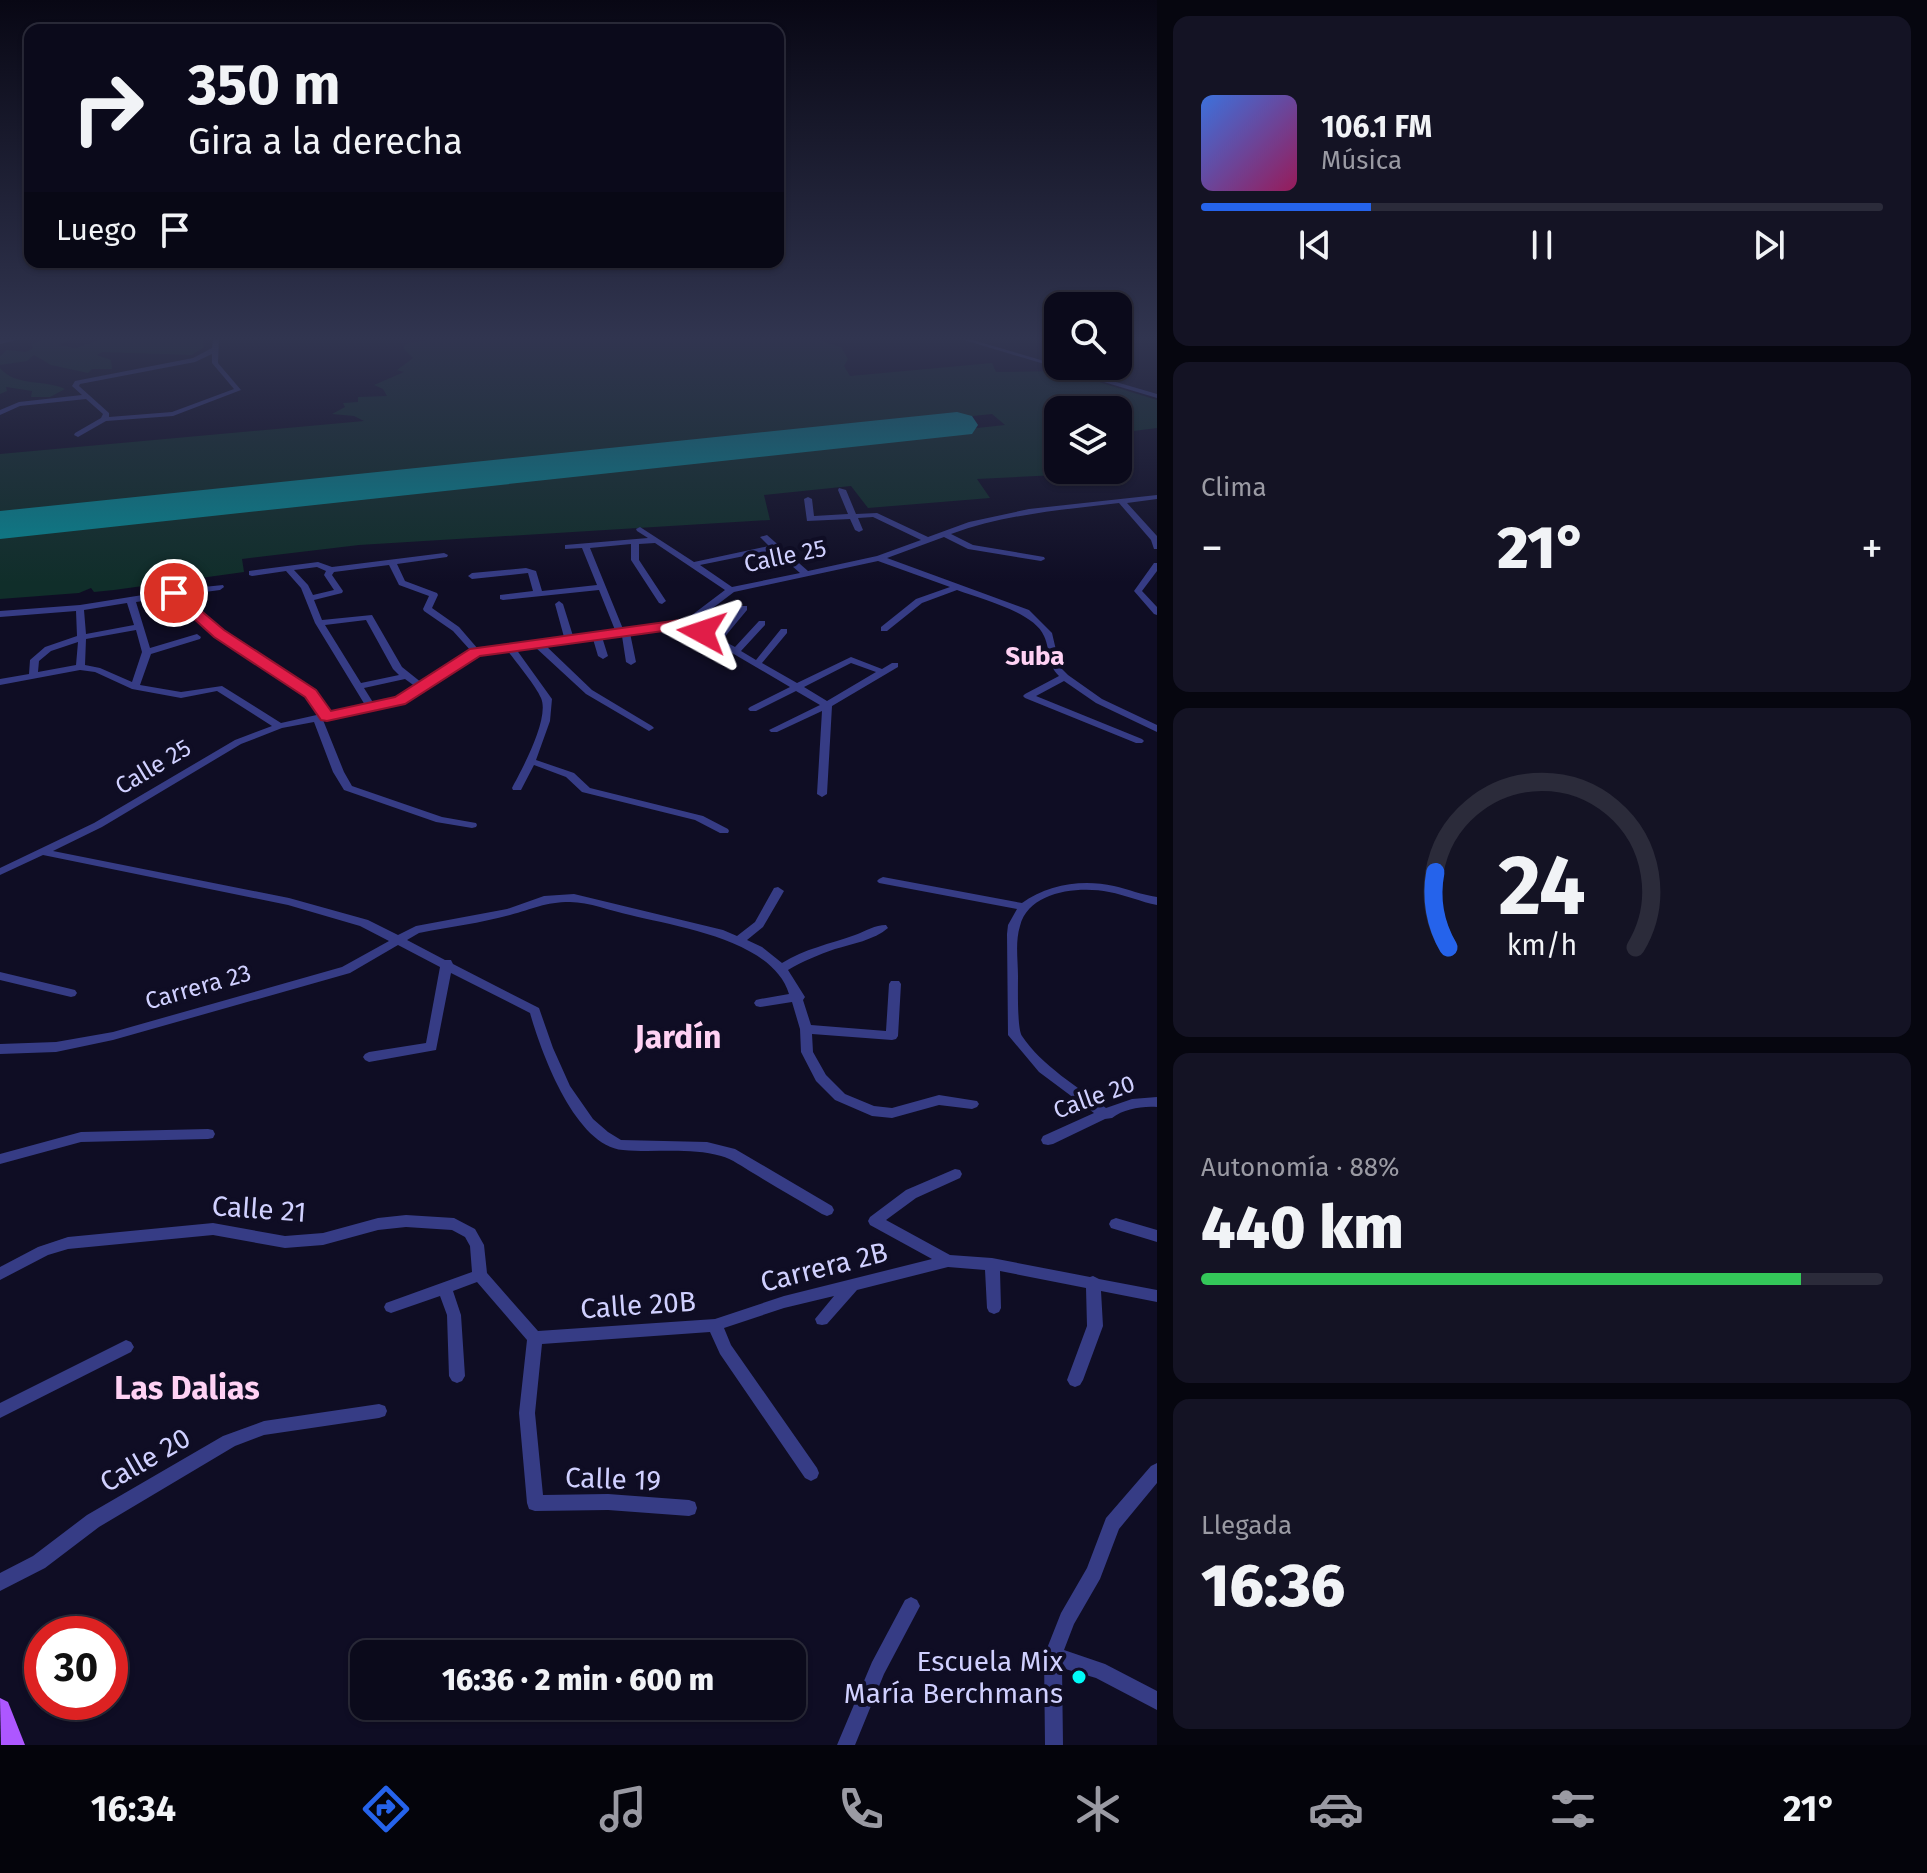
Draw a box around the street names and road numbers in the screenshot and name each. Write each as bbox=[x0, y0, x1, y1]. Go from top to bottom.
street label: Calle 25 bbox=[741, 534, 829, 578]
street label: Calle 25 bbox=[110, 734, 196, 800]
street label: Carrera 23 bbox=[142, 959, 254, 1015]
street label: Calle 20 bbox=[1049, 1069, 1139, 1125]
street label: Calle 21 bbox=[211, 1189, 307, 1229]
street label: Carrera 2B bbox=[757, 1235, 891, 1299]
street label: Calle 20B bbox=[579, 1285, 697, 1325]
street label: Calle 20 bbox=[94, 1421, 196, 1499]
street label: Calle 19 bbox=[564, 1461, 662, 1497]

